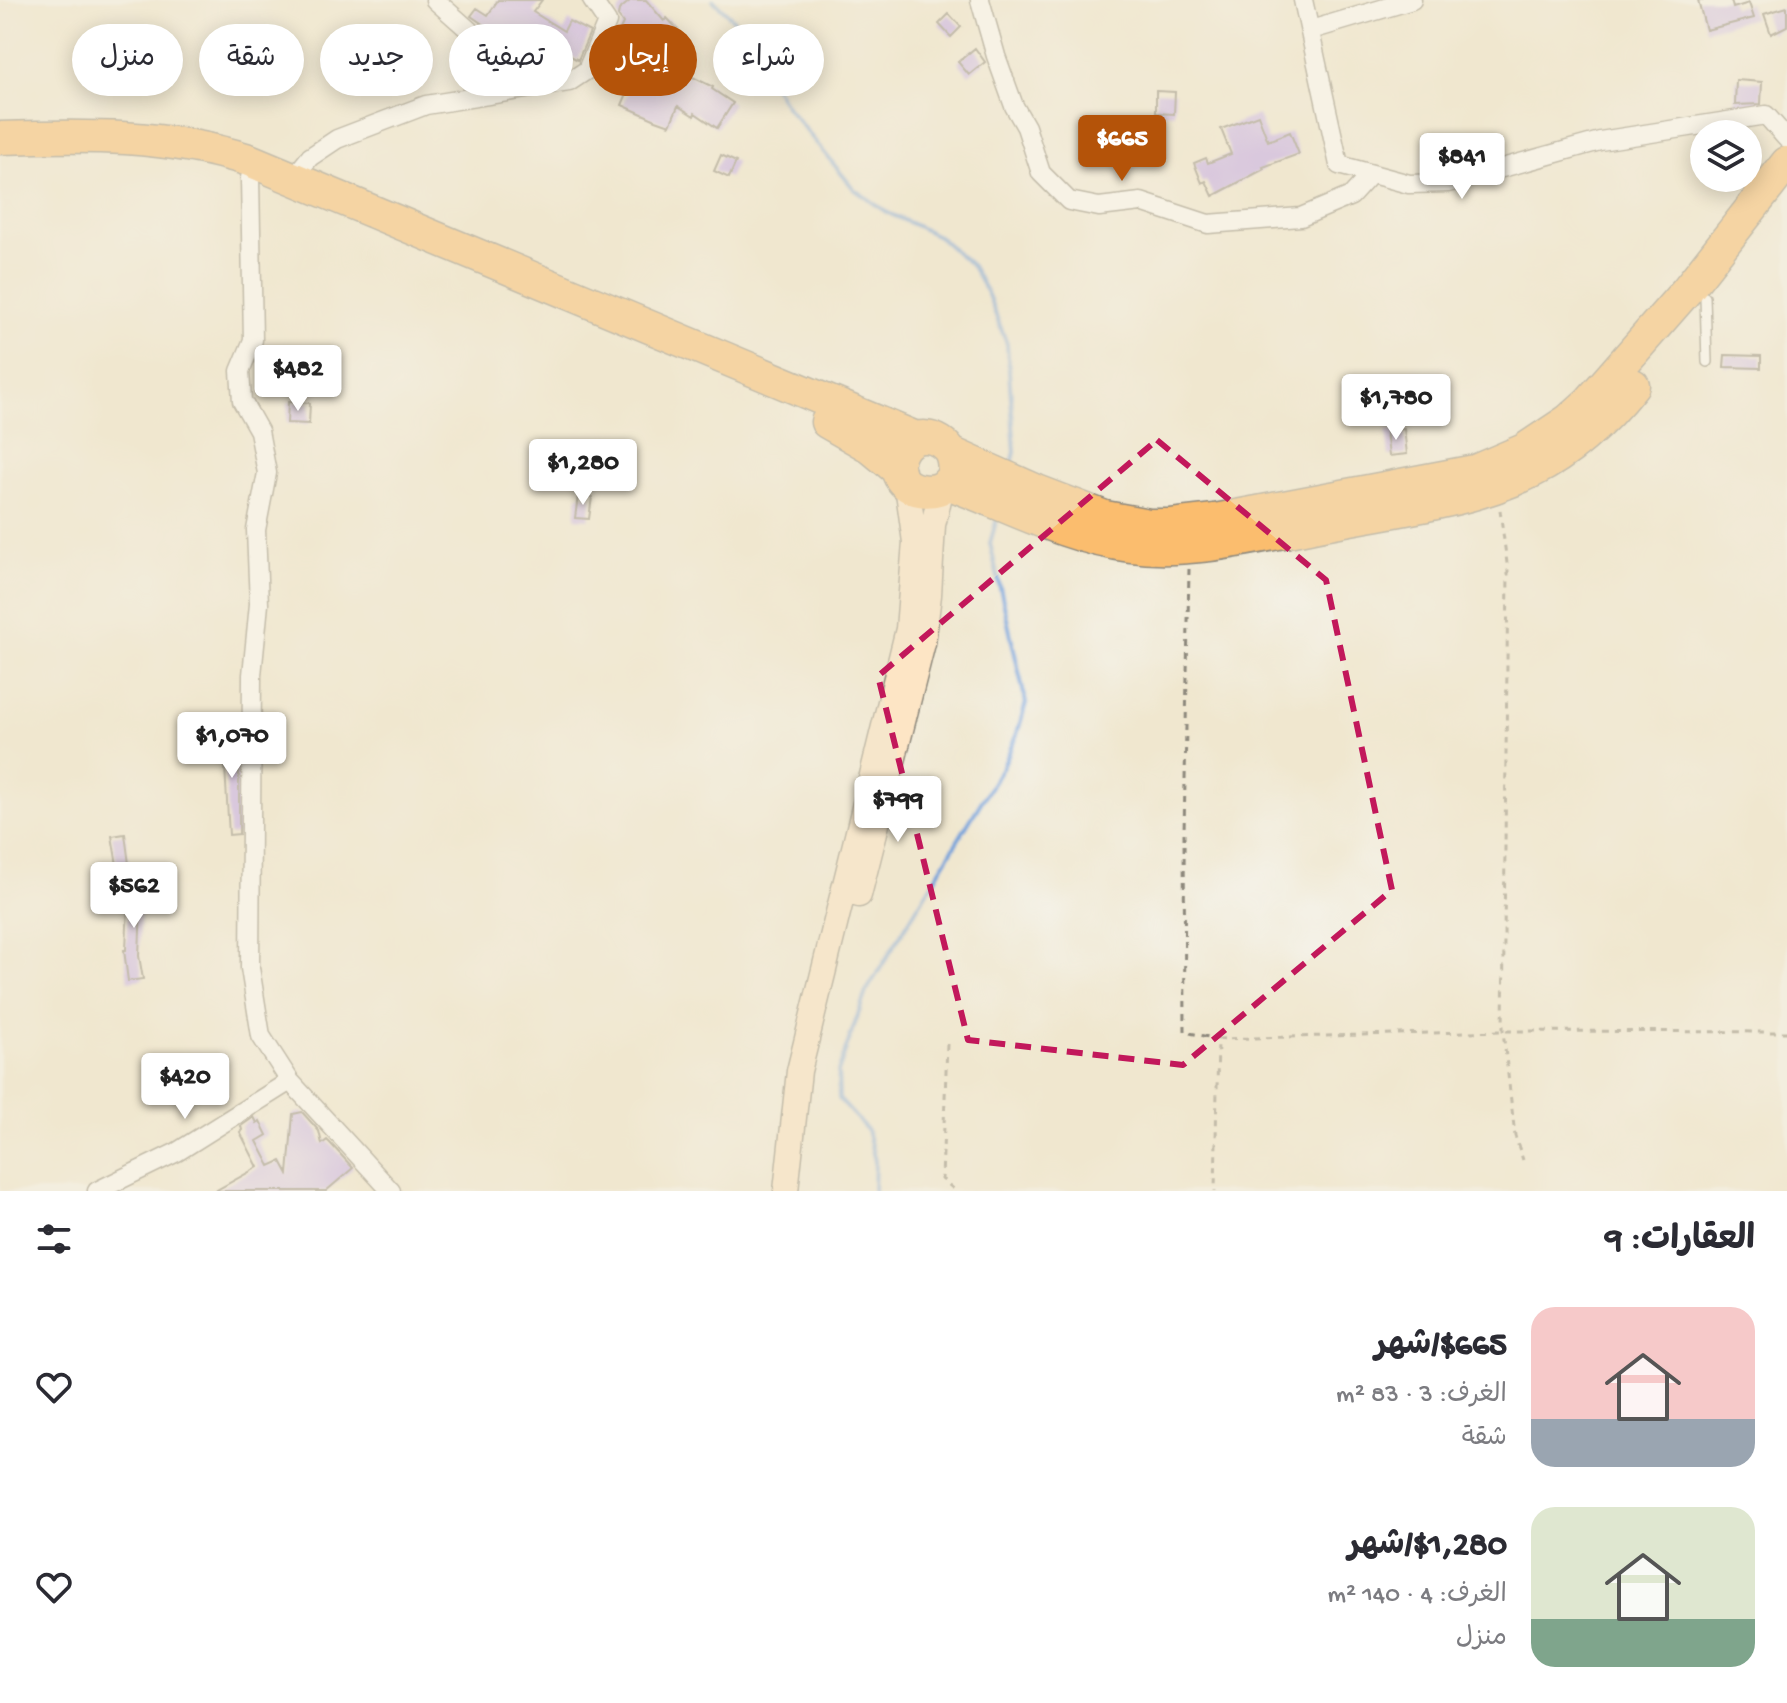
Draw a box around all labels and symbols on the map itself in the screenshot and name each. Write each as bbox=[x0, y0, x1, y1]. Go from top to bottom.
pin: $665 bbox=[1075, 115, 1169, 183]
pin: $841 bbox=[1415, 133, 1509, 201]
pin: $482 bbox=[251, 345, 345, 413]
pin: $1,780 bbox=[1331, 374, 1461, 442]
pin: $1,280 bbox=[518, 439, 648, 507]
pin: $1,070 bbox=[167, 712, 297, 780]
pin: $799 bbox=[851, 776, 945, 844]
pin: $562 bbox=[87, 862, 181, 930]
pin: $420 bbox=[138, 1053, 232, 1121]

